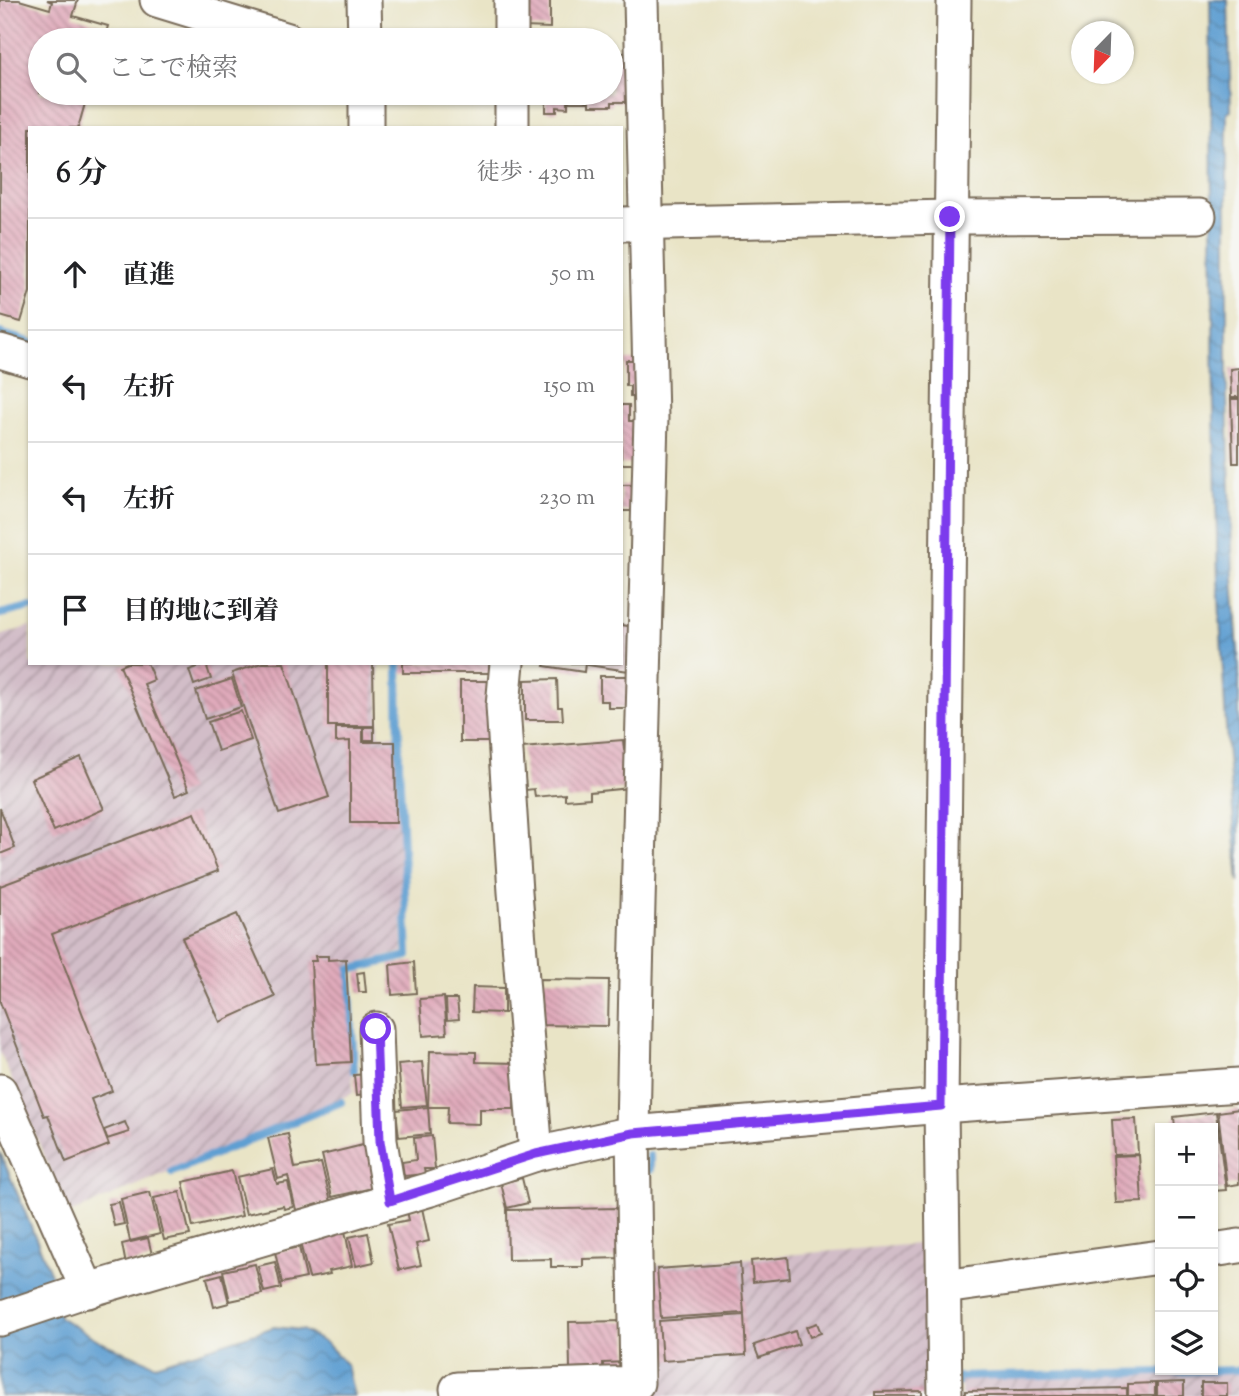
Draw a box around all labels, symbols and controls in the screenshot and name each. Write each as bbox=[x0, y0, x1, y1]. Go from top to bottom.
north arrow bbox=[1071, 21, 1134, 84]
search box bbox=[28, 28, 623, 105]
icon: search bbox=[52, 48, 90, 86]
text: ここで検索 bbox=[108, 51, 238, 88]
text: 6 分 bbox=[56, 153, 107, 196]
text: 徒歩 · 430 m bbox=[477, 157, 595, 190]
route end bbox=[934, 201, 965, 232]
icon: ahead bbox=[56, 255, 94, 293]
text: 直進 bbox=[123, 258, 175, 295]
text: 50 m bbox=[551, 258, 595, 291]
icon: left bbox=[56, 367, 94, 405]
text: 左折 bbox=[123, 370, 175, 407]
text: 150 m bbox=[543, 370, 595, 403]
icon: left bbox=[56, 479, 94, 517]
text: 左折 bbox=[123, 482, 175, 519]
text: 230 m bbox=[539, 482, 595, 515]
icon: arrive bbox=[56, 591, 94, 629]
text: 目的地に到着 bbox=[123, 594, 279, 631]
route start bbox=[360, 1013, 391, 1044]
map controls bbox=[1155, 1123, 1218, 1375]
button: + bbox=[1155, 1123, 1218, 1186]
button: − bbox=[1155, 1186, 1218, 1249]
button: locate bbox=[1155, 1249, 1218, 1312]
button: layers bbox=[1155, 1312, 1218, 1375]

